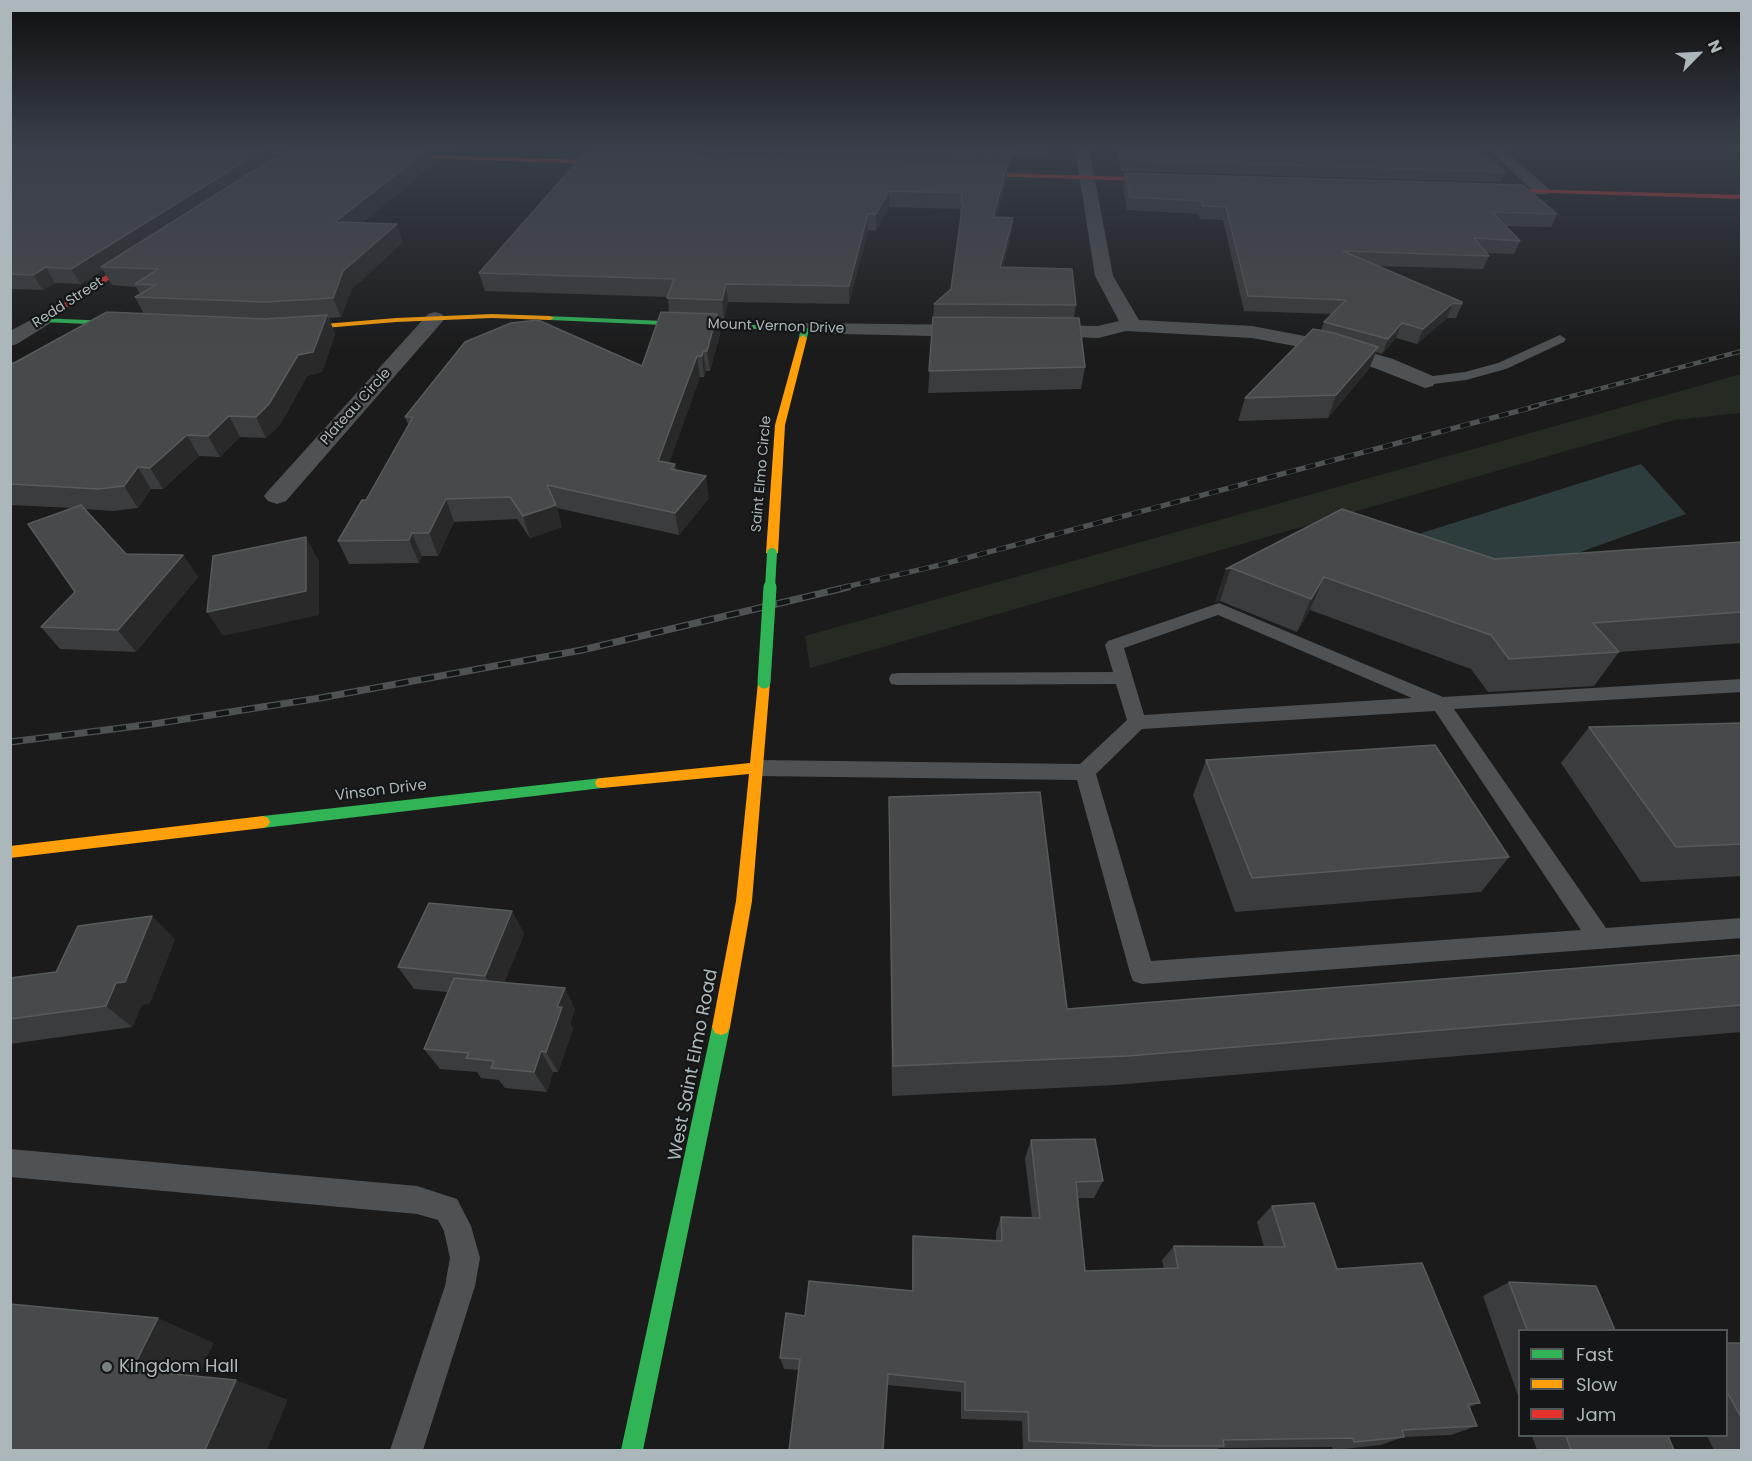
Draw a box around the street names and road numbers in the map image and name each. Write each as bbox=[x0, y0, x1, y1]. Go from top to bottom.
street label: Redd Street bbox=[30, 274, 106, 332]
street label: Mount Vernon Drive bbox=[707, 316, 845, 338]
street label: Plateau Circle bbox=[317, 365, 395, 449]
street label: Saint Elmo Circle bbox=[749, 415, 775, 533]
street label: Vinson Drive bbox=[334, 776, 428, 806]
street label: West Saint Elmo Road bbox=[665, 967, 723, 1163]

